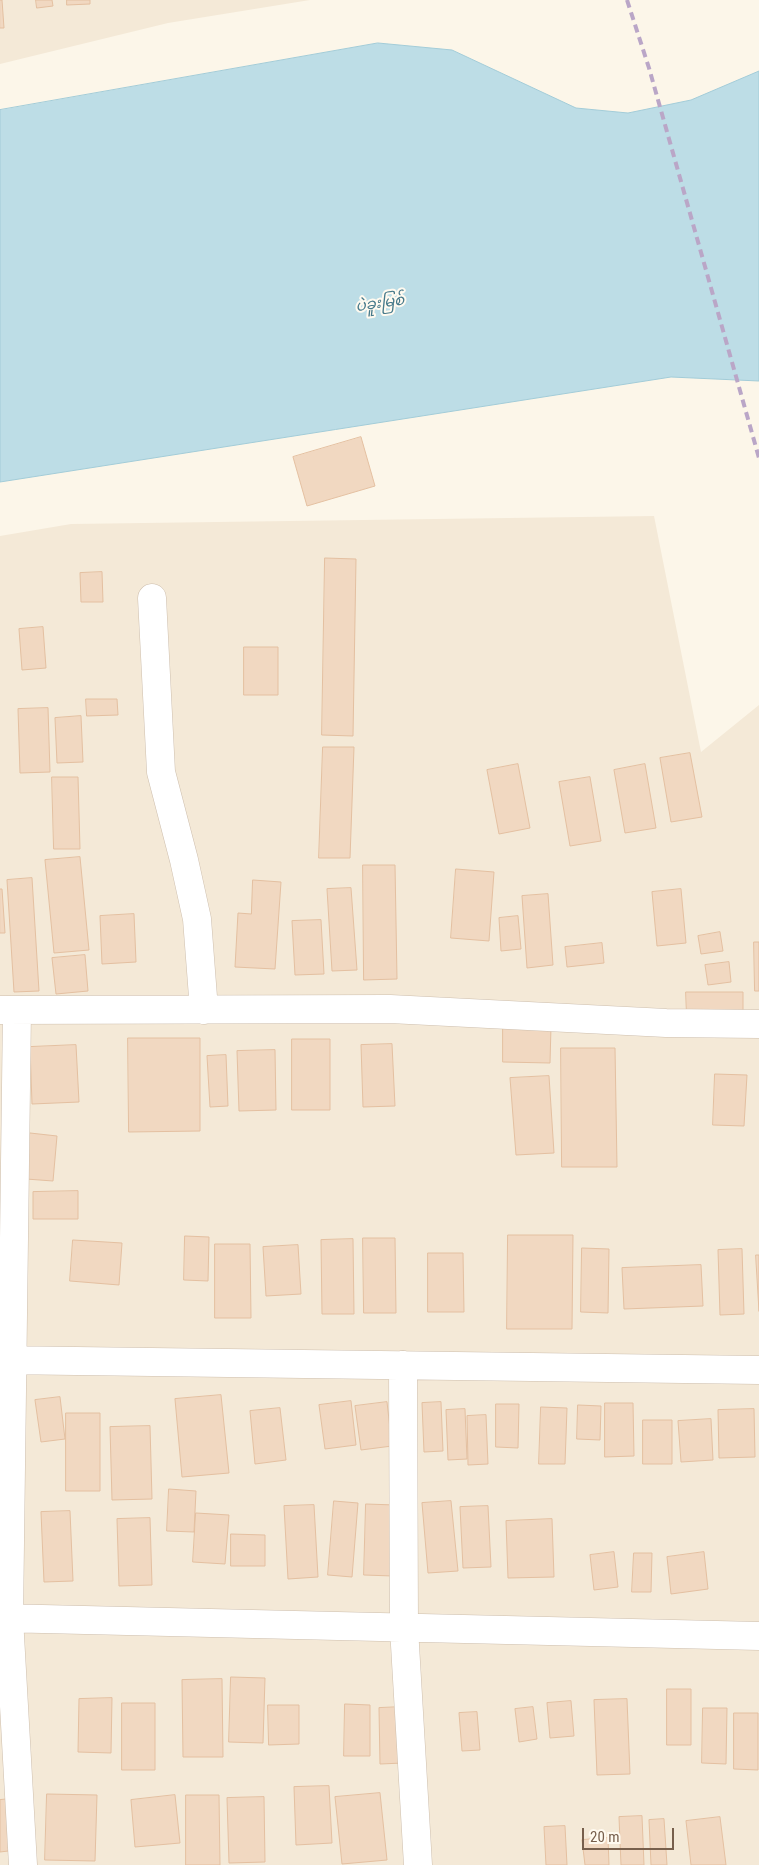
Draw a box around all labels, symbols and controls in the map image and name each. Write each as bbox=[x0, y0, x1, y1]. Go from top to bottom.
water label: ပဲခူးမြစ် bbox=[354, 292, 406, 316]
scale bar bbox=[584, 1818, 676, 1850]
text: 20 m bbox=[590, 1828, 620, 1846]

